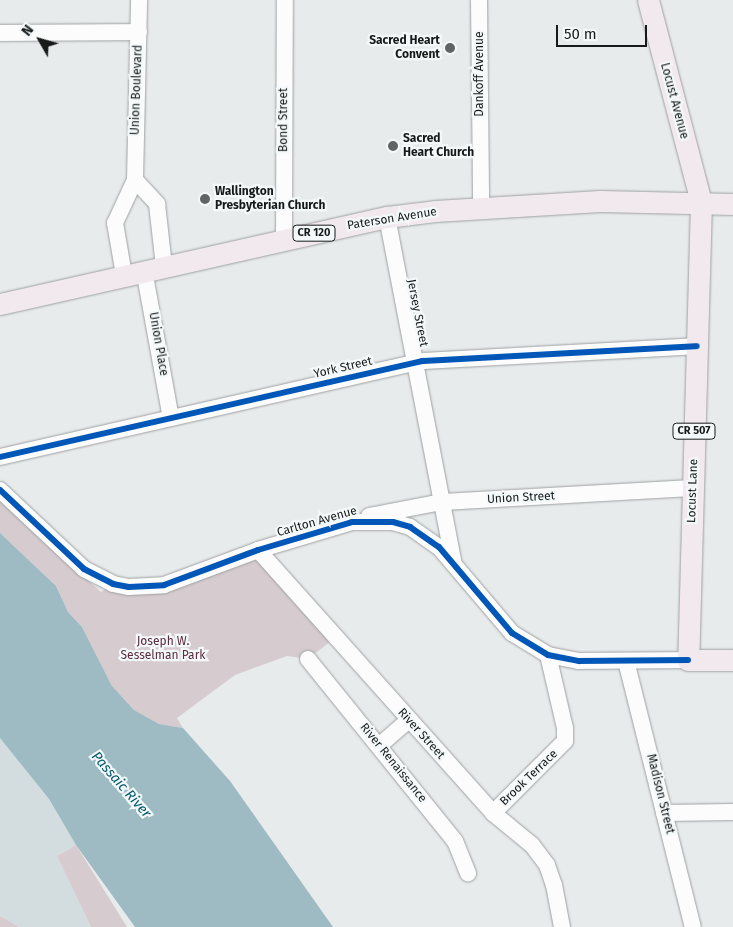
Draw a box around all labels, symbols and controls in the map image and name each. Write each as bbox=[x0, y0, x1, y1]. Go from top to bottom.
north arrow bbox=[15, 15, 65, 65]
scale bar bbox=[558, 15, 649, 47]
text: N bbox=[18, 22, 37, 39]
text: 50 m bbox=[564, 25, 597, 43]
street label: Dankoff Avenue bbox=[473, 31, 487, 117]
place label: Sacred Heart Convent bbox=[369, 34, 440, 62]
marker: Sacred Heart Convent bbox=[444, 42, 456, 54]
street label: Union Boulevard bbox=[128, 45, 146, 135]
street label: Locust Avenue bbox=[657, 61, 691, 141]
street label: Bond Street bbox=[277, 88, 291, 152]
place label: Sacred Heart Church bbox=[403, 132, 474, 160]
marker: Sacred Heart Church bbox=[387, 140, 399, 152]
place label: Wallington Presbyterian Church bbox=[215, 185, 325, 213]
marker: Wallington Presbyterian Church bbox=[199, 193, 211, 205]
street label: Paterson Avenue bbox=[346, 205, 438, 233]
road number: CR 120 bbox=[292, 224, 336, 242]
street label: Jersey Street bbox=[403, 278, 431, 348]
street label: Union Place bbox=[145, 311, 171, 377]
street label: York Street bbox=[312, 354, 374, 382]
road number: CR 507 bbox=[672, 422, 716, 440]
street label: Locust Lane bbox=[685, 459, 701, 523]
street label: Union Street bbox=[487, 489, 555, 507]
street label: Carlton Avenue bbox=[275, 504, 359, 540]
park label: Joseph W. Sesselman Park bbox=[121, 635, 205, 663]
street label: River Street bbox=[394, 706, 448, 762]
street label: River Renaissance bbox=[357, 720, 429, 806]
street label: Brook Terrace bbox=[497, 747, 561, 809]
water label: Passaic River bbox=[88, 749, 154, 821]
street label: Madison Street bbox=[643, 753, 677, 835]

